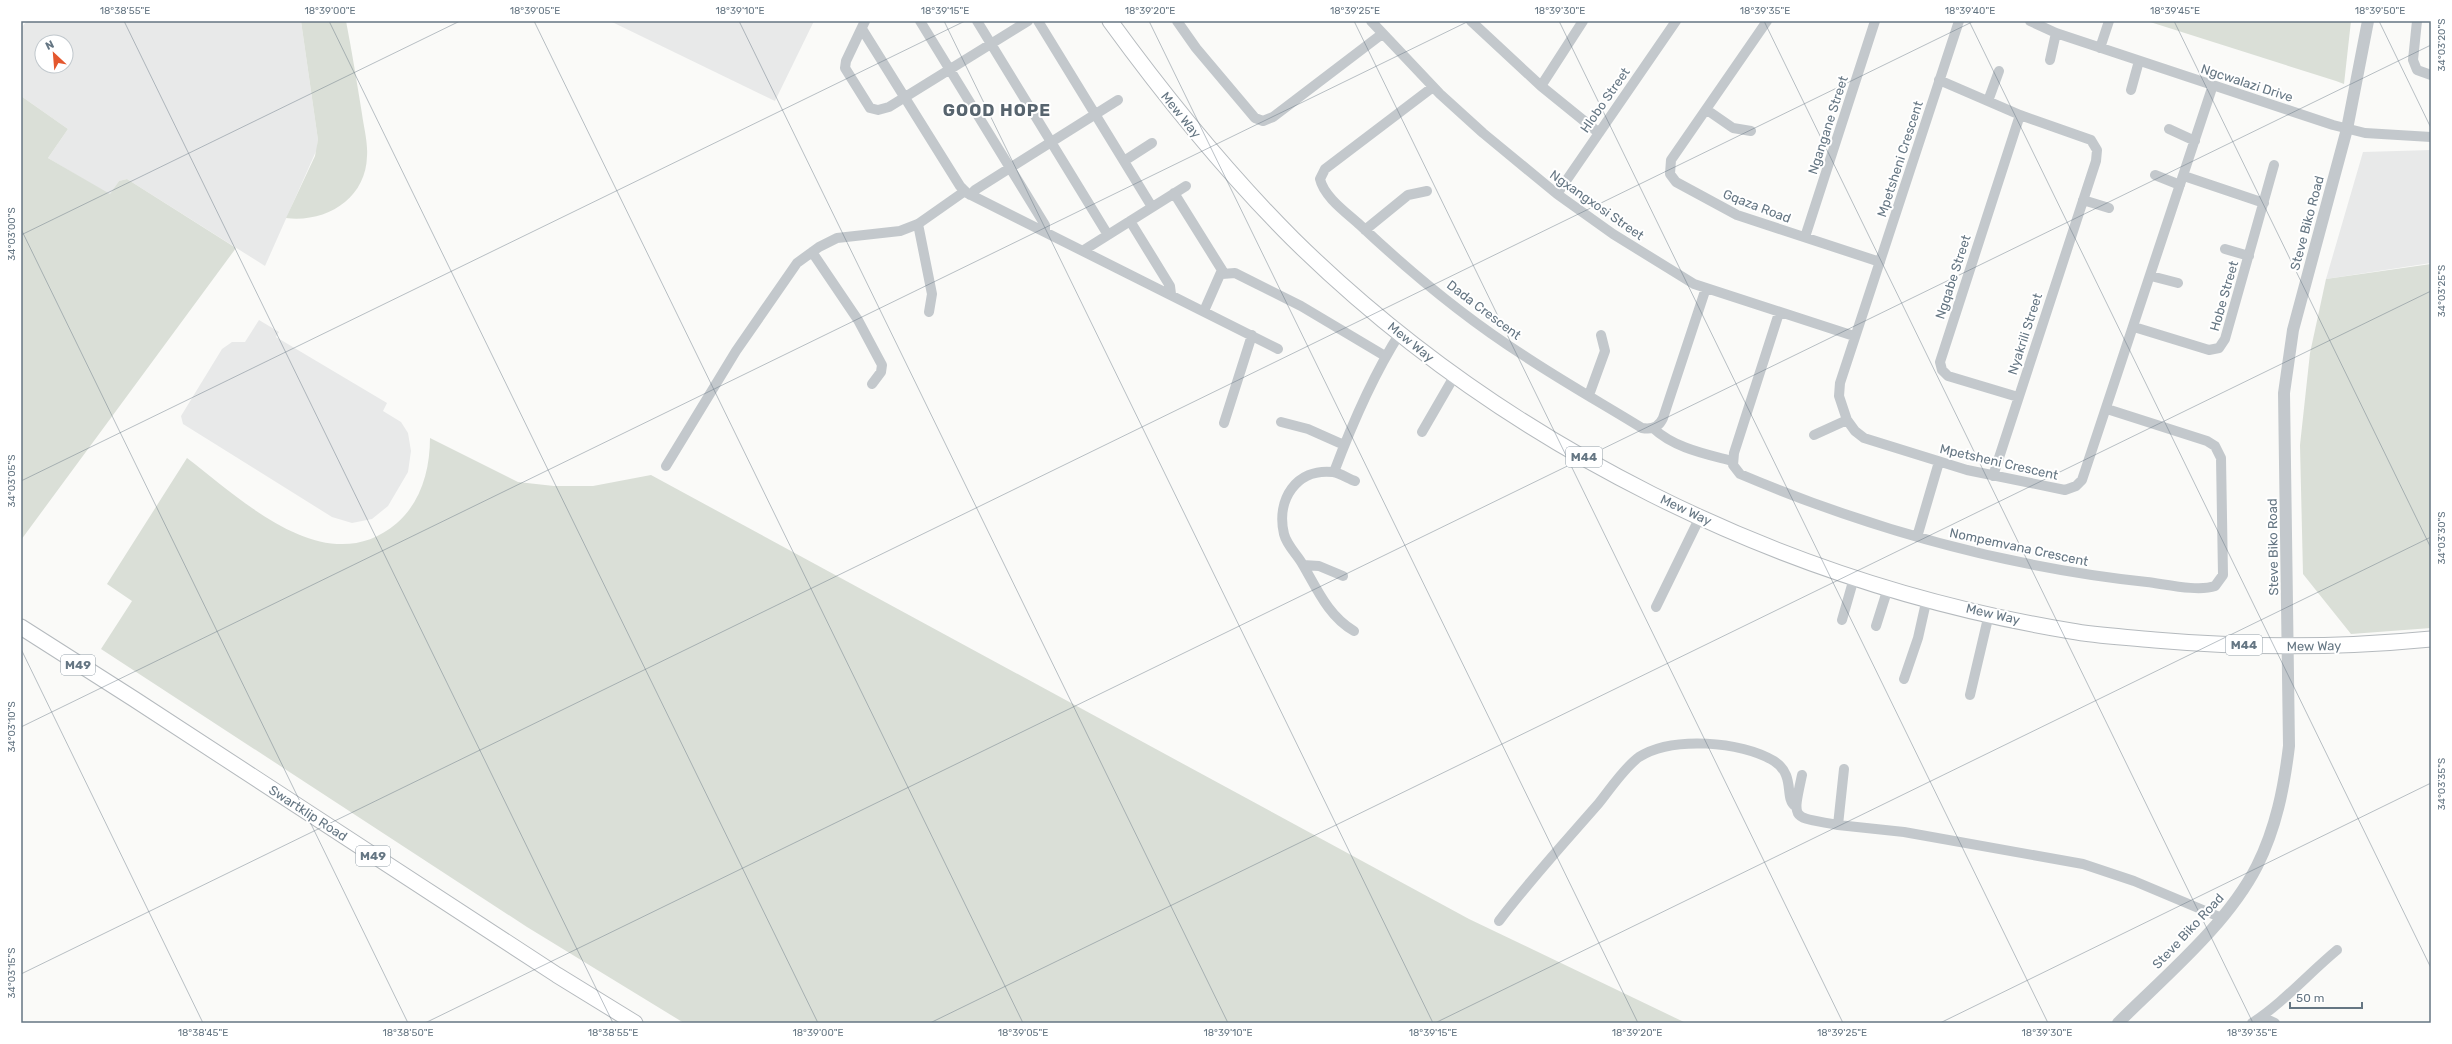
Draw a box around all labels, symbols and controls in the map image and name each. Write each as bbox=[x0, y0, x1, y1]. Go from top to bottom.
text: 18°38'55"E bbox=[100, 5, 150, 17]
text: 18°39'00"E bbox=[304, 5, 356, 17]
text: 18°39'05"E bbox=[510, 5, 560, 17]
text: 18°39'10"E bbox=[715, 5, 765, 17]
text: 18°39'15"E bbox=[921, 5, 969, 17]
text: 18°39'20"E bbox=[1125, 5, 1175, 17]
text: 18°39'25"E bbox=[1330, 5, 1380, 17]
text: 18°39'30"E bbox=[1535, 5, 1585, 17]
text: 18°39'35"E bbox=[1740, 5, 1790, 17]
text: 18°39'40"E bbox=[1945, 5, 1995, 17]
text: 18°39'45"E bbox=[2150, 5, 2200, 17]
text: 18°39'50"E bbox=[2355, 5, 2405, 17]
text: 34°03'20"S bbox=[2436, 19, 2448, 71]
north arrow bbox=[34, 34, 74, 74]
text: N bbox=[43, 38, 56, 53]
street label: Ngcwalazi Drive bbox=[2199, 61, 2295, 106]
street label: Hlobo Street bbox=[1577, 65, 1633, 135]
street label: Ngangane Street bbox=[1805, 74, 1852, 176]
street label: Mew Way bbox=[1158, 89, 1204, 141]
street label: Mpetsheni Crescent bbox=[1874, 99, 1926, 219]
district label: GOOD HOPE bbox=[943, 100, 1051, 120]
street label: Ngxangxosi Street bbox=[1547, 167, 1647, 244]
street label: Steve Biko Road bbox=[2287, 174, 2327, 272]
street label: Gqaza Road bbox=[1721, 186, 1793, 226]
text: 34°03'00"S bbox=[6, 207, 18, 261]
street label: Ngqabe Street bbox=[1932, 233, 1975, 321]
street label: Hobe Street bbox=[2207, 259, 2241, 333]
text: 34°03'25"S bbox=[2436, 265, 2448, 317]
street label: Dada Crescent bbox=[1444, 277, 1524, 343]
street label: Nyakrili Street bbox=[2005, 291, 2045, 377]
street label: Mew Way bbox=[1385, 319, 1437, 365]
street label: Mpetsheni Crescent bbox=[1938, 441, 2060, 483]
road number: M44 bbox=[1566, 447, 1602, 467]
text: 34°03'05"S bbox=[6, 455, 18, 507]
street label: Mew Way bbox=[1658, 492, 1714, 528]
street label: Steve Biko Road bbox=[2265, 498, 2281, 596]
text: 34°03'30"S bbox=[2436, 512, 2448, 564]
street label: Nompemvana Crescent bbox=[1948, 525, 2090, 569]
street label: Mew Way bbox=[1965, 601, 2021, 627]
road number: M44 bbox=[2226, 635, 2262, 655]
street label: Mew Way bbox=[2286, 638, 2342, 654]
road number: M49 bbox=[61, 655, 95, 675]
text: 34°03'10"S bbox=[6, 701, 18, 753]
text: 34°03'35"S bbox=[2436, 758, 2448, 810]
street label: Swartklip Road bbox=[266, 782, 350, 844]
road number: M49 bbox=[356, 846, 390, 866]
street label: Steve Biko Road bbox=[2149, 890, 2227, 972]
text: 34°03'15"S bbox=[6, 948, 18, 998]
scale bar bbox=[2290, 984, 2362, 1010]
text: 50 m bbox=[2296, 991, 2324, 1005]
text: 18°38'45"E bbox=[178, 1027, 228, 1039]
text: 18°38'50"E bbox=[382, 1027, 434, 1039]
text: 18°38'55"E bbox=[588, 1027, 638, 1039]
text: 18°39'00"E bbox=[792, 1027, 844, 1039]
text: 18°39'05"E bbox=[998, 1027, 1048, 1039]
text: 18°39'10"E bbox=[1203, 1027, 1253, 1039]
text: 18°39'15"E bbox=[1409, 1027, 1457, 1039]
text: 18°39'20"E bbox=[1612, 1027, 1662, 1039]
text: 18°39'25"E bbox=[1817, 1027, 1867, 1039]
text: 18°39'30"E bbox=[2022, 1027, 2072, 1039]
text: 18°39'35"E bbox=[2227, 1027, 2277, 1039]

